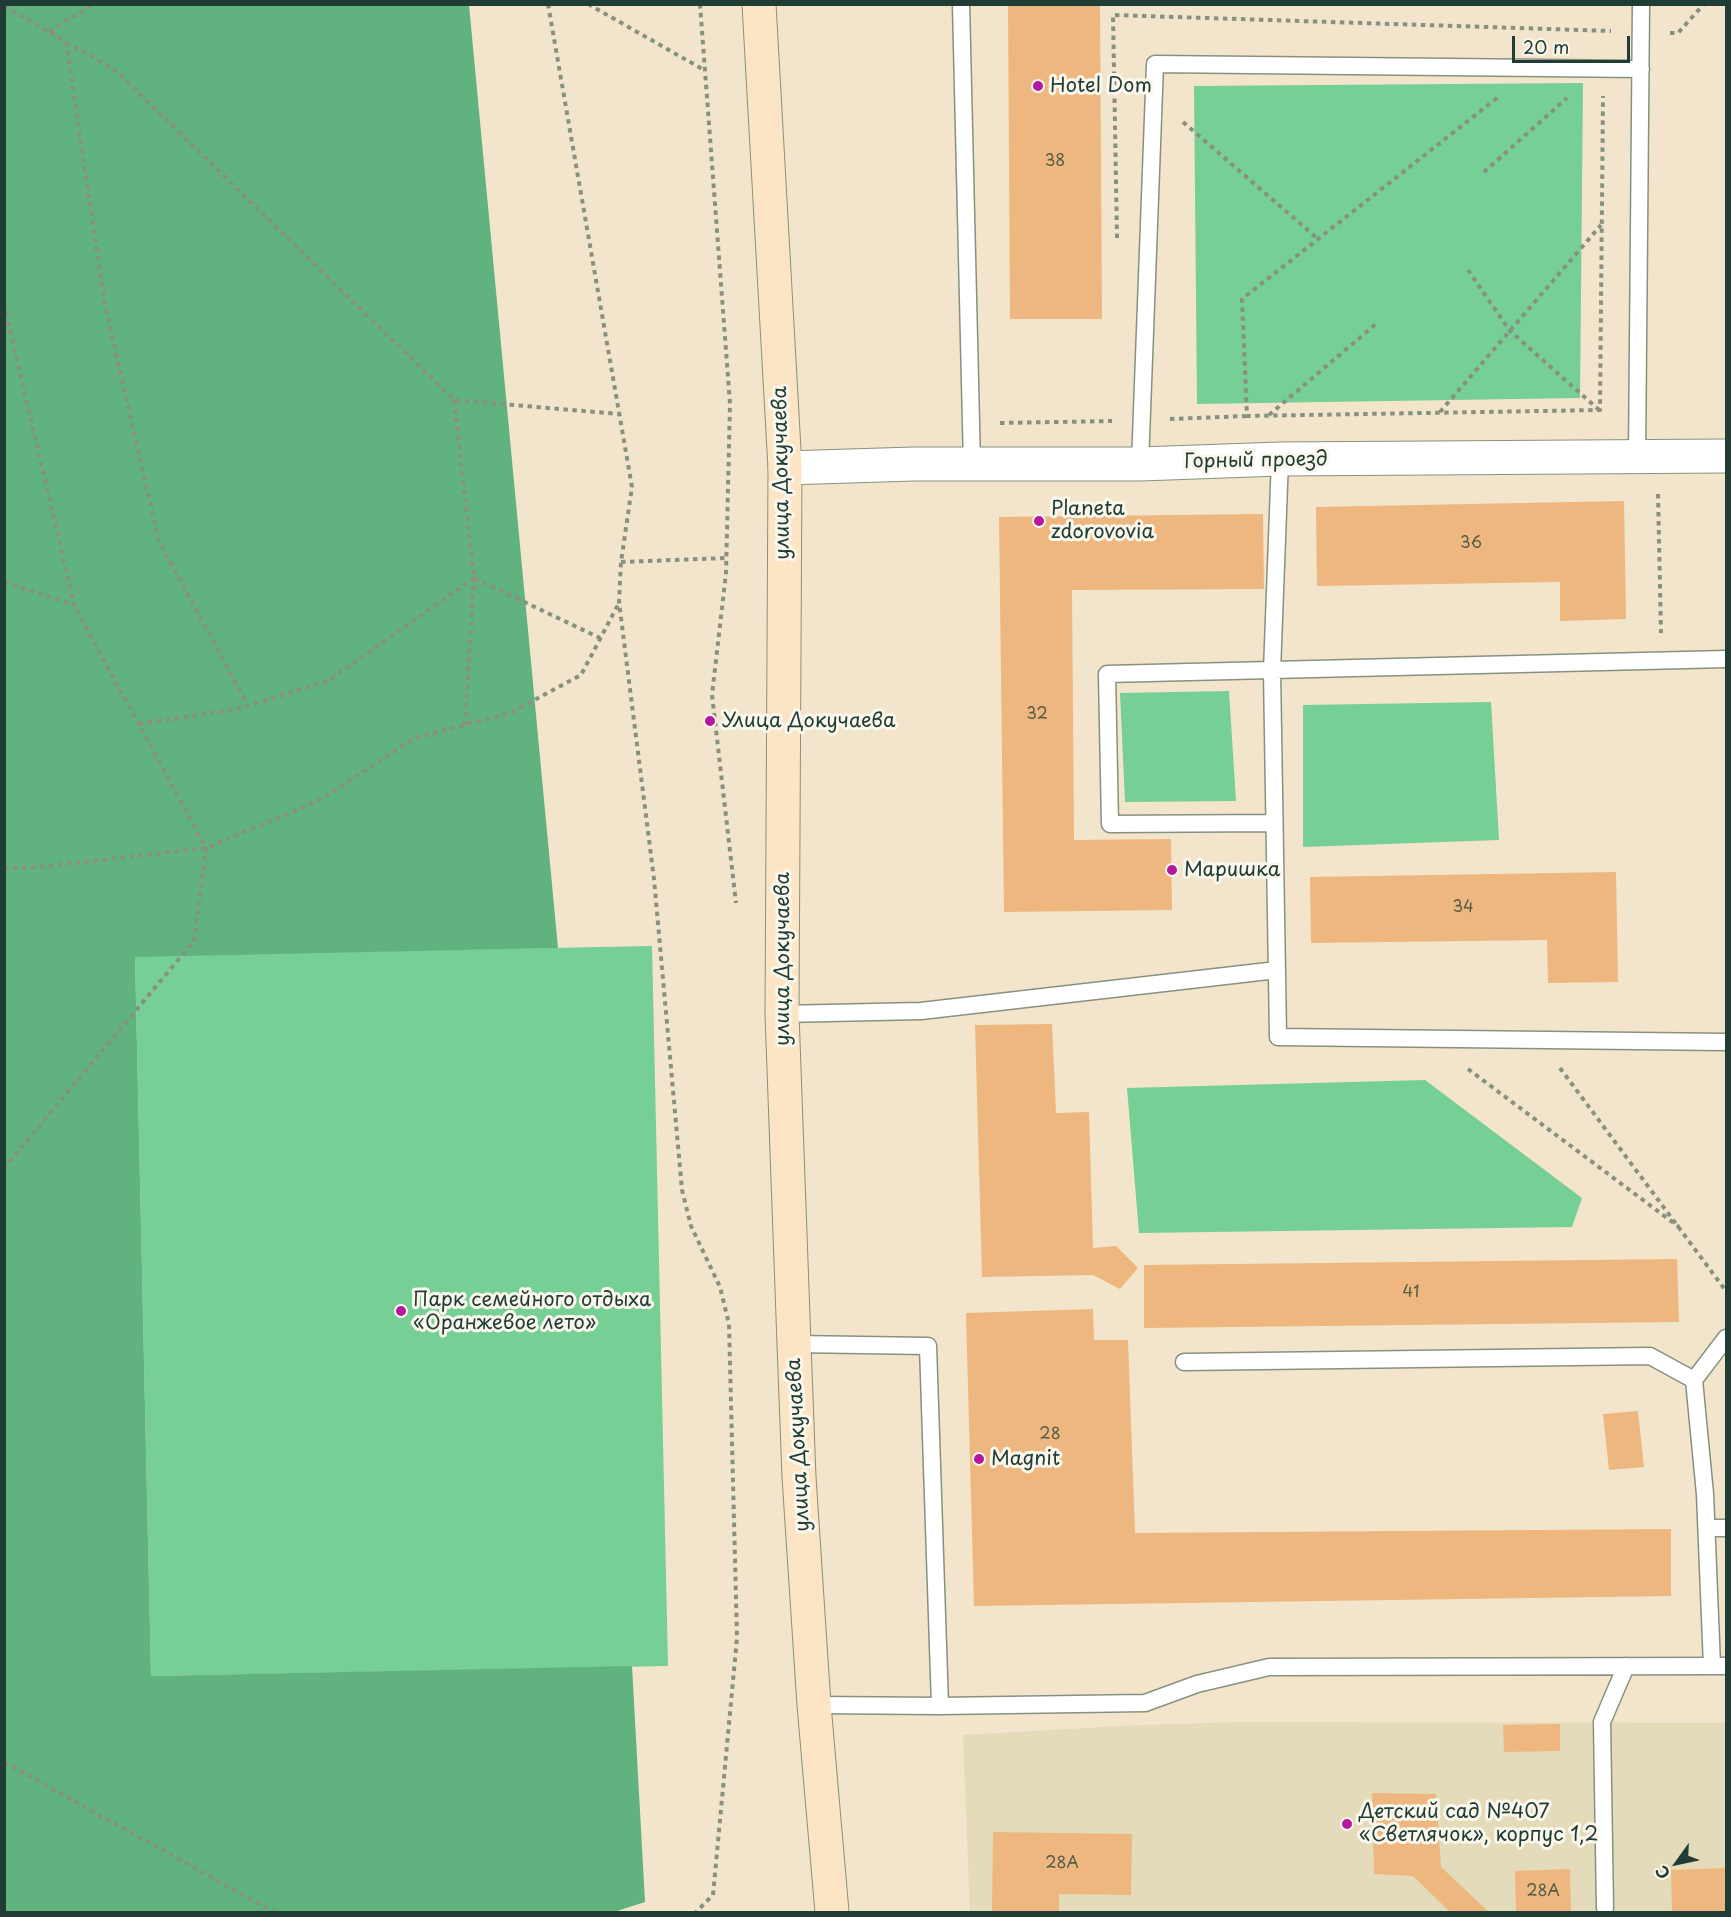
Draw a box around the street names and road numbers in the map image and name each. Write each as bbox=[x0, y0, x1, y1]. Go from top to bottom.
street label: улица Докучаева bbox=[768, 386, 796, 560]
street label: Горный проезд bbox=[1184, 448, 1328, 474]
street label: улица Докучаева bbox=[771, 872, 795, 1046]
street label: улица Докучаева bbox=[782, 1358, 816, 1532]

